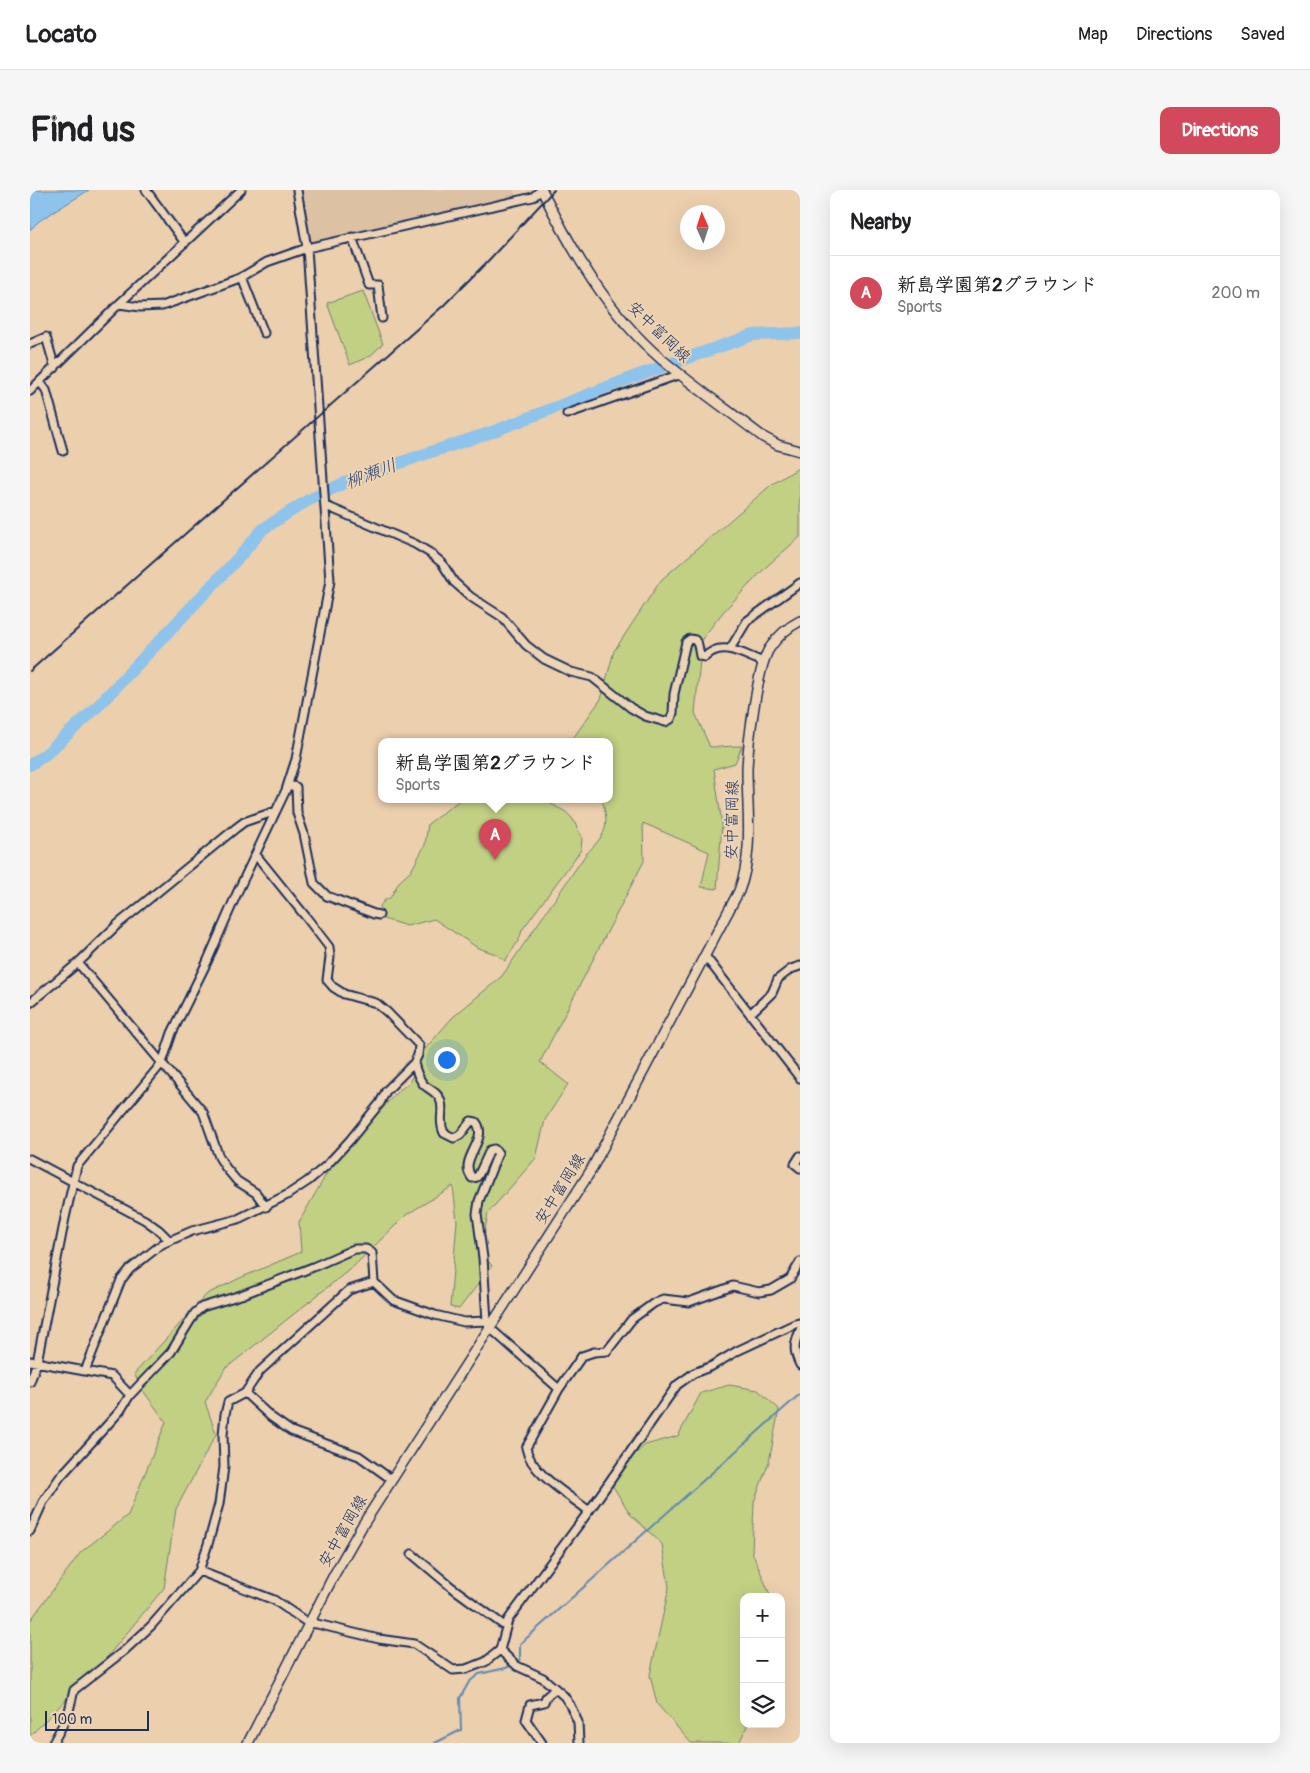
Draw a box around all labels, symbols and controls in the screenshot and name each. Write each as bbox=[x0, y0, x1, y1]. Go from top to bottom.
text: Locato bbox=[25, 20, 97, 49]
text: Map bbox=[1078, 23, 1108, 46]
text: Directions bbox=[1136, 23, 1212, 46]
text: Saved bbox=[1240, 23, 1285, 46]
button: Directions bbox=[1160, 107, 1280, 154]
text: Find us bbox=[30, 108, 135, 152]
north arrow bbox=[680, 205, 725, 250]
text: Nearby bbox=[850, 209, 911, 236]
text: 新島学園第2グラウンド bbox=[897, 273, 1098, 297]
text: A bbox=[861, 283, 871, 303]
text: 200 m bbox=[1212, 283, 1260, 303]
street label: 安中富岡線 bbox=[623, 297, 695, 367]
text: Sports bbox=[897, 297, 942, 317]
water label: 柳瀬川 bbox=[342, 454, 400, 494]
popup bbox=[378, 738, 613, 803]
text: 新島学園第2グラウンド bbox=[395, 751, 596, 775]
text: Sports bbox=[395, 775, 440, 795]
street label: 安中富岡線 bbox=[721, 780, 743, 860]
pin: A bbox=[479, 819, 511, 860]
your location bbox=[434, 1047, 460, 1073]
street label: 安中富岡線 bbox=[530, 1150, 590, 1228]
street label: 安中富岡線 bbox=[314, 1491, 372, 1571]
map controls bbox=[740, 1593, 785, 1728]
button: + bbox=[740, 1593, 785, 1638]
button: − bbox=[740, 1638, 785, 1683]
button: layers bbox=[740, 1683, 785, 1728]
scale bar bbox=[45, 1708, 149, 1731]
text: 100 m bbox=[52, 1711, 92, 1728]

